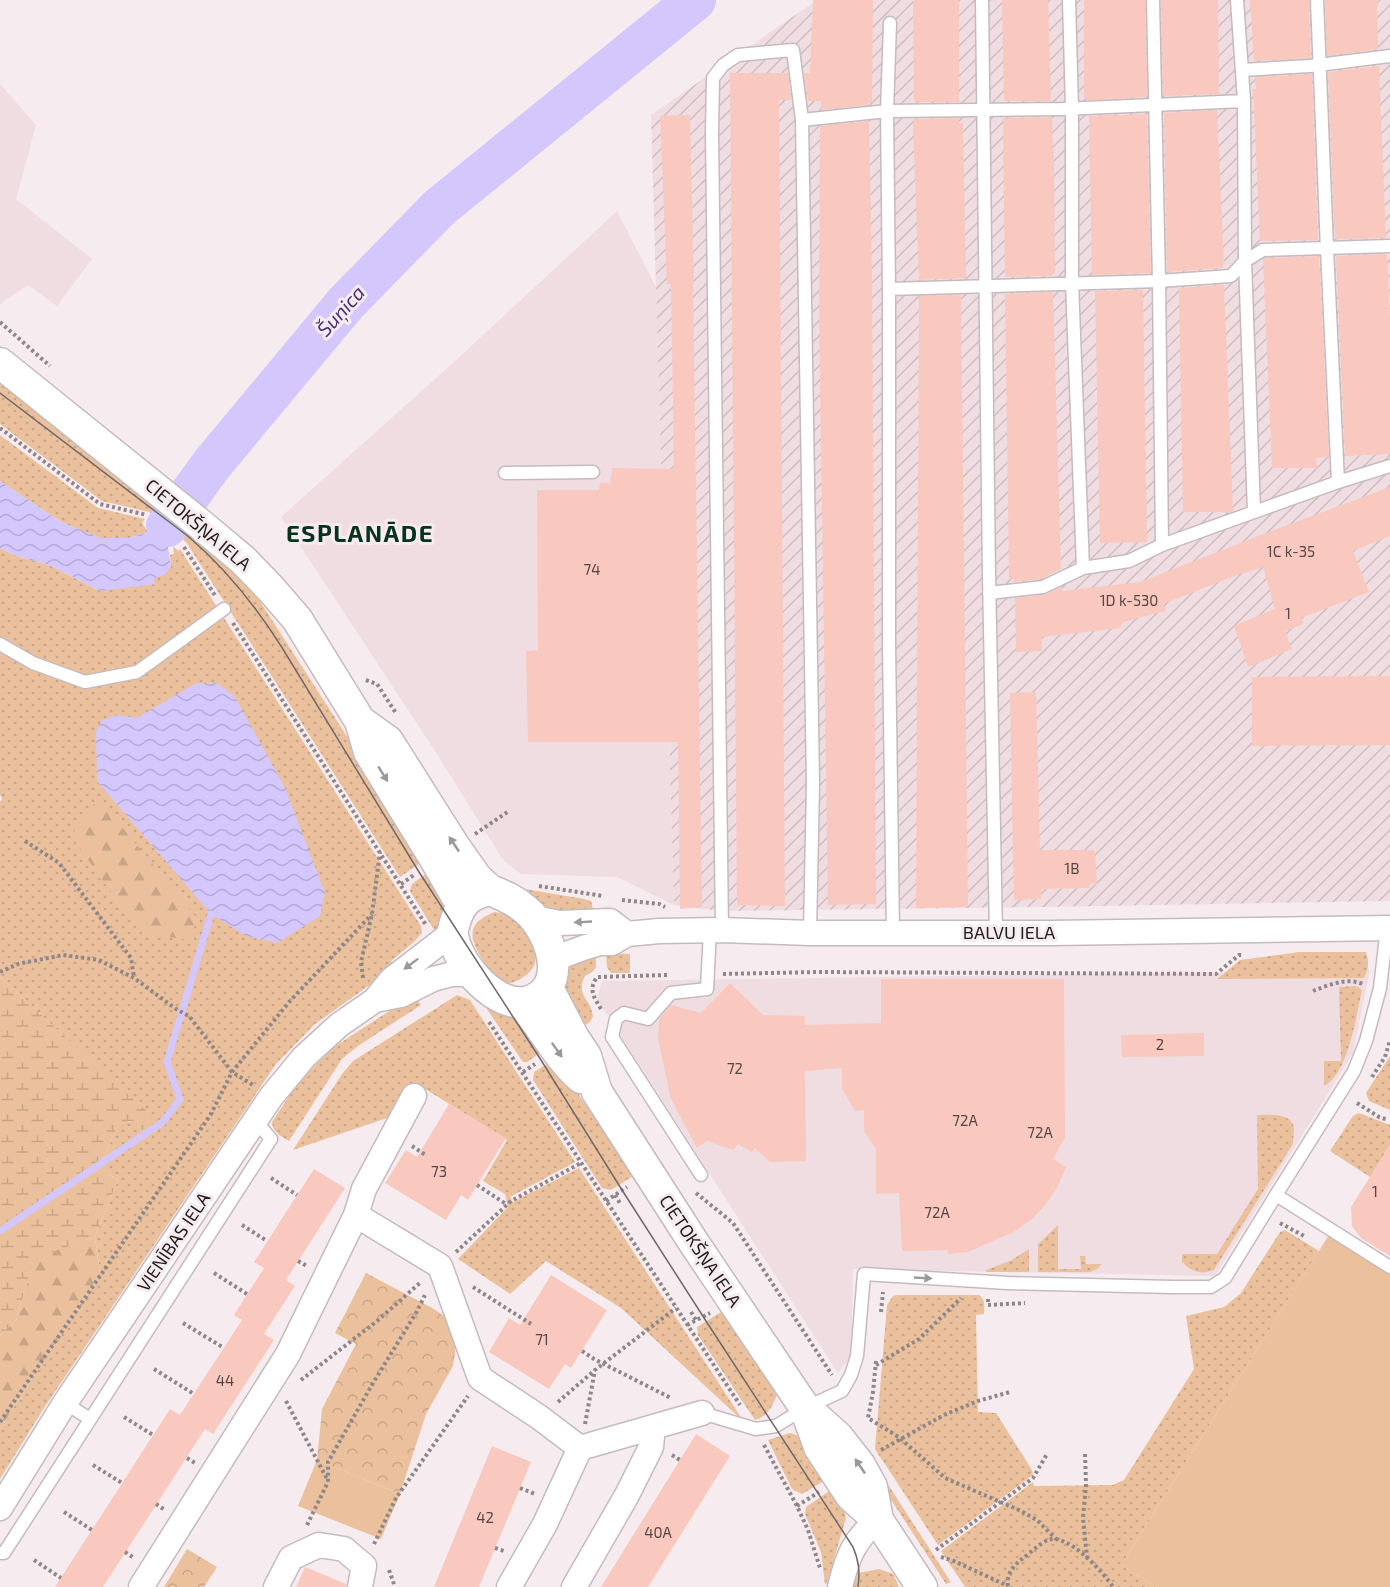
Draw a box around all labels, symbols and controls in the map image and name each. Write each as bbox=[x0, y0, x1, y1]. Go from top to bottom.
water label: Šuņica bbox=[311, 280, 371, 342]
street label: CIETOKŠŅA IELA bbox=[141, 474, 256, 576]
district label: ESPLANĀDE bbox=[286, 518, 434, 547]
house number: 1C k-35 bbox=[1267, 542, 1315, 560]
house number: 74 bbox=[584, 560, 600, 578]
house number: 1D k-530 bbox=[1100, 591, 1158, 609]
house number: 1 bbox=[1285, 604, 1291, 622]
one-way arrow bbox=[377, 766, 388, 782]
one-way arrow bbox=[448, 837, 460, 853]
house number: 1B bbox=[1064, 859, 1080, 877]
one-way arrow bbox=[574, 917, 593, 926]
street label: BALVU IELA bbox=[963, 921, 1056, 943]
one-way arrow bbox=[404, 958, 419, 970]
house number: 2 bbox=[1156, 1035, 1164, 1053]
one-way arrow bbox=[551, 1042, 562, 1058]
house number: 72 bbox=[727, 1059, 743, 1077]
house number: 72A bbox=[952, 1111, 978, 1129]
house number: 72A bbox=[1027, 1123, 1053, 1141]
house number: 73 bbox=[431, 1162, 447, 1180]
house number: 1 bbox=[1372, 1182, 1378, 1200]
street label: VIENĪBAS IELA bbox=[132, 1187, 215, 1295]
street label: CIETOKŠŅA IELA bbox=[654, 1190, 747, 1312]
house number: 72A bbox=[924, 1203, 950, 1221]
one-way arrow bbox=[913, 1273, 932, 1282]
house number: 71 bbox=[535, 1330, 549, 1348]
house number: 44 bbox=[216, 1371, 234, 1389]
one-way arrow bbox=[854, 1458, 865, 1474]
house number: 42 bbox=[476, 1508, 494, 1526]
house number: 40A bbox=[644, 1523, 672, 1541]

